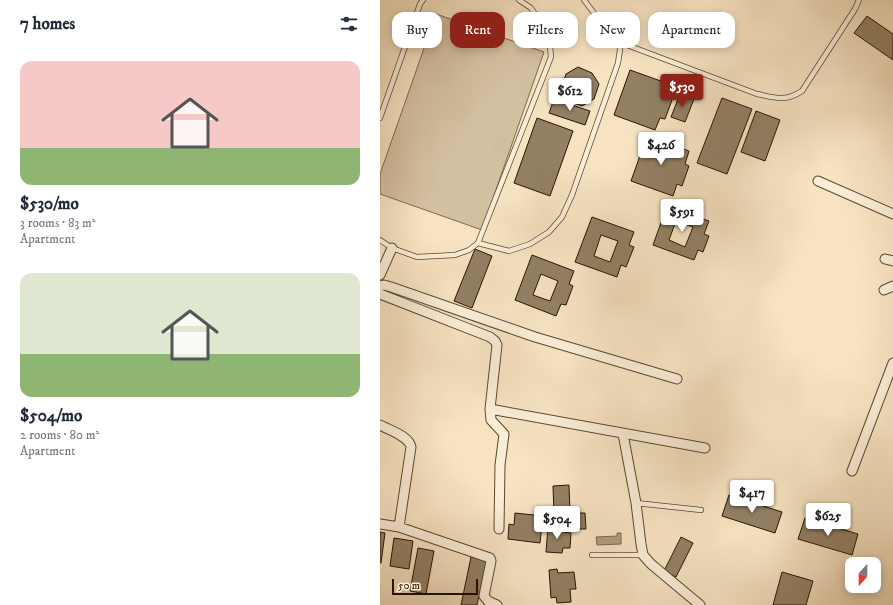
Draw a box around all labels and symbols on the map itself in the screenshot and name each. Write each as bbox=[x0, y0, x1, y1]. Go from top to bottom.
pin: $530 bbox=[658, 74, 706, 108]
pin: $612 bbox=[546, 78, 594, 112]
pin: $426 bbox=[637, 132, 685, 166]
pin: $591 bbox=[658, 199, 706, 233]
pin: $417 bbox=[728, 480, 776, 514]
pin: $625 bbox=[804, 503, 852, 537]
pin: $504 bbox=[533, 506, 581, 540]
north arrow bbox=[845, 557, 881, 593]
scale bar bbox=[392, 577, 478, 596]

